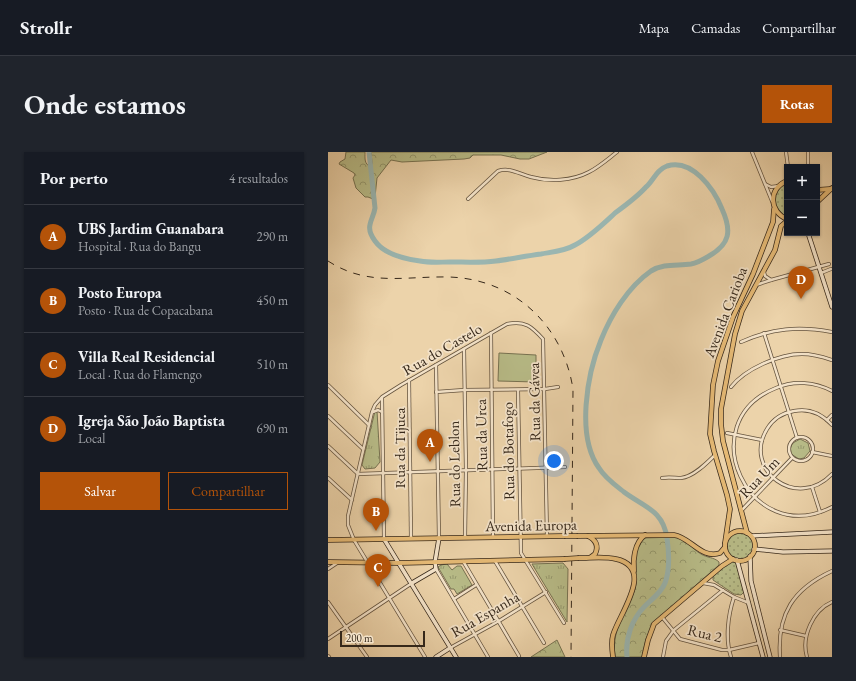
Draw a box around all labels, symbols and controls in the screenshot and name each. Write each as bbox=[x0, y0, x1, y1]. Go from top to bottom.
text: Strollr bbox=[20, 15, 72, 40]
text: Mapa bbox=[639, 19, 669, 37]
text: Camadas bbox=[691, 19, 740, 37]
text: Compartilhar bbox=[762, 19, 836, 37]
button: Rotas bbox=[762, 85, 832, 123]
text: Onde estamos bbox=[24, 86, 186, 122]
map controls bbox=[784, 164, 820, 236]
button: + bbox=[784, 164, 820, 200]
text: Por perto bbox=[40, 167, 108, 189]
text: 4 resultados bbox=[229, 170, 288, 187]
button: − bbox=[784, 200, 820, 236]
text: UBS Jardim Guanabara bbox=[78, 219, 224, 238]
text: A bbox=[48, 228, 58, 245]
text: 290 m bbox=[257, 228, 288, 245]
text: Hospital · Rua do Bangu bbox=[78, 238, 201, 255]
street label: Avenida Carioba bbox=[699, 264, 751, 361]
pin: D bbox=[788, 266, 814, 299]
text: Posto Europa bbox=[78, 283, 162, 302]
text: B bbox=[49, 292, 57, 309]
text: 450 m bbox=[257, 292, 288, 309]
text: Posto · Rua de Copacabana bbox=[78, 302, 213, 319]
street label: Rua do Castelo bbox=[399, 319, 485, 379]
text: Villa Real Residencial bbox=[78, 347, 215, 366]
text: C bbox=[48, 356, 58, 373]
text: 510 m bbox=[257, 356, 288, 373]
street label: Rua da Gávea bbox=[524, 362, 544, 442]
text: Local · Rua do Flamengo bbox=[78, 366, 202, 383]
street label: Rua da Urca bbox=[471, 399, 491, 471]
street label: Rua do Botafogo bbox=[498, 402, 518, 500]
street label: Rua da Tijuca bbox=[390, 407, 409, 489]
text: Igreja São João Baptista bbox=[78, 411, 225, 430]
text: D bbox=[48, 420, 58, 437]
text: 690 m bbox=[257, 420, 288, 437]
street label: Rua do Leblon bbox=[444, 420, 464, 507]
pin: A bbox=[417, 429, 443, 462]
text: Local bbox=[78, 430, 105, 447]
your location bbox=[544, 451, 564, 471]
street label: Rua Um bbox=[735, 452, 784, 502]
button: Salvar bbox=[40, 472, 160, 510]
button: Compartilhar bbox=[168, 472, 288, 510]
pin: B bbox=[363, 498, 389, 531]
street label: Avenida Europa bbox=[484, 515, 577, 535]
pin: C bbox=[365, 554, 391, 587]
street label: Rua Espanha bbox=[447, 587, 523, 641]
street label: Rua 2 bbox=[686, 620, 725, 647]
scale bar bbox=[340, 629, 425, 648]
text: 200 m bbox=[346, 631, 373, 645]

